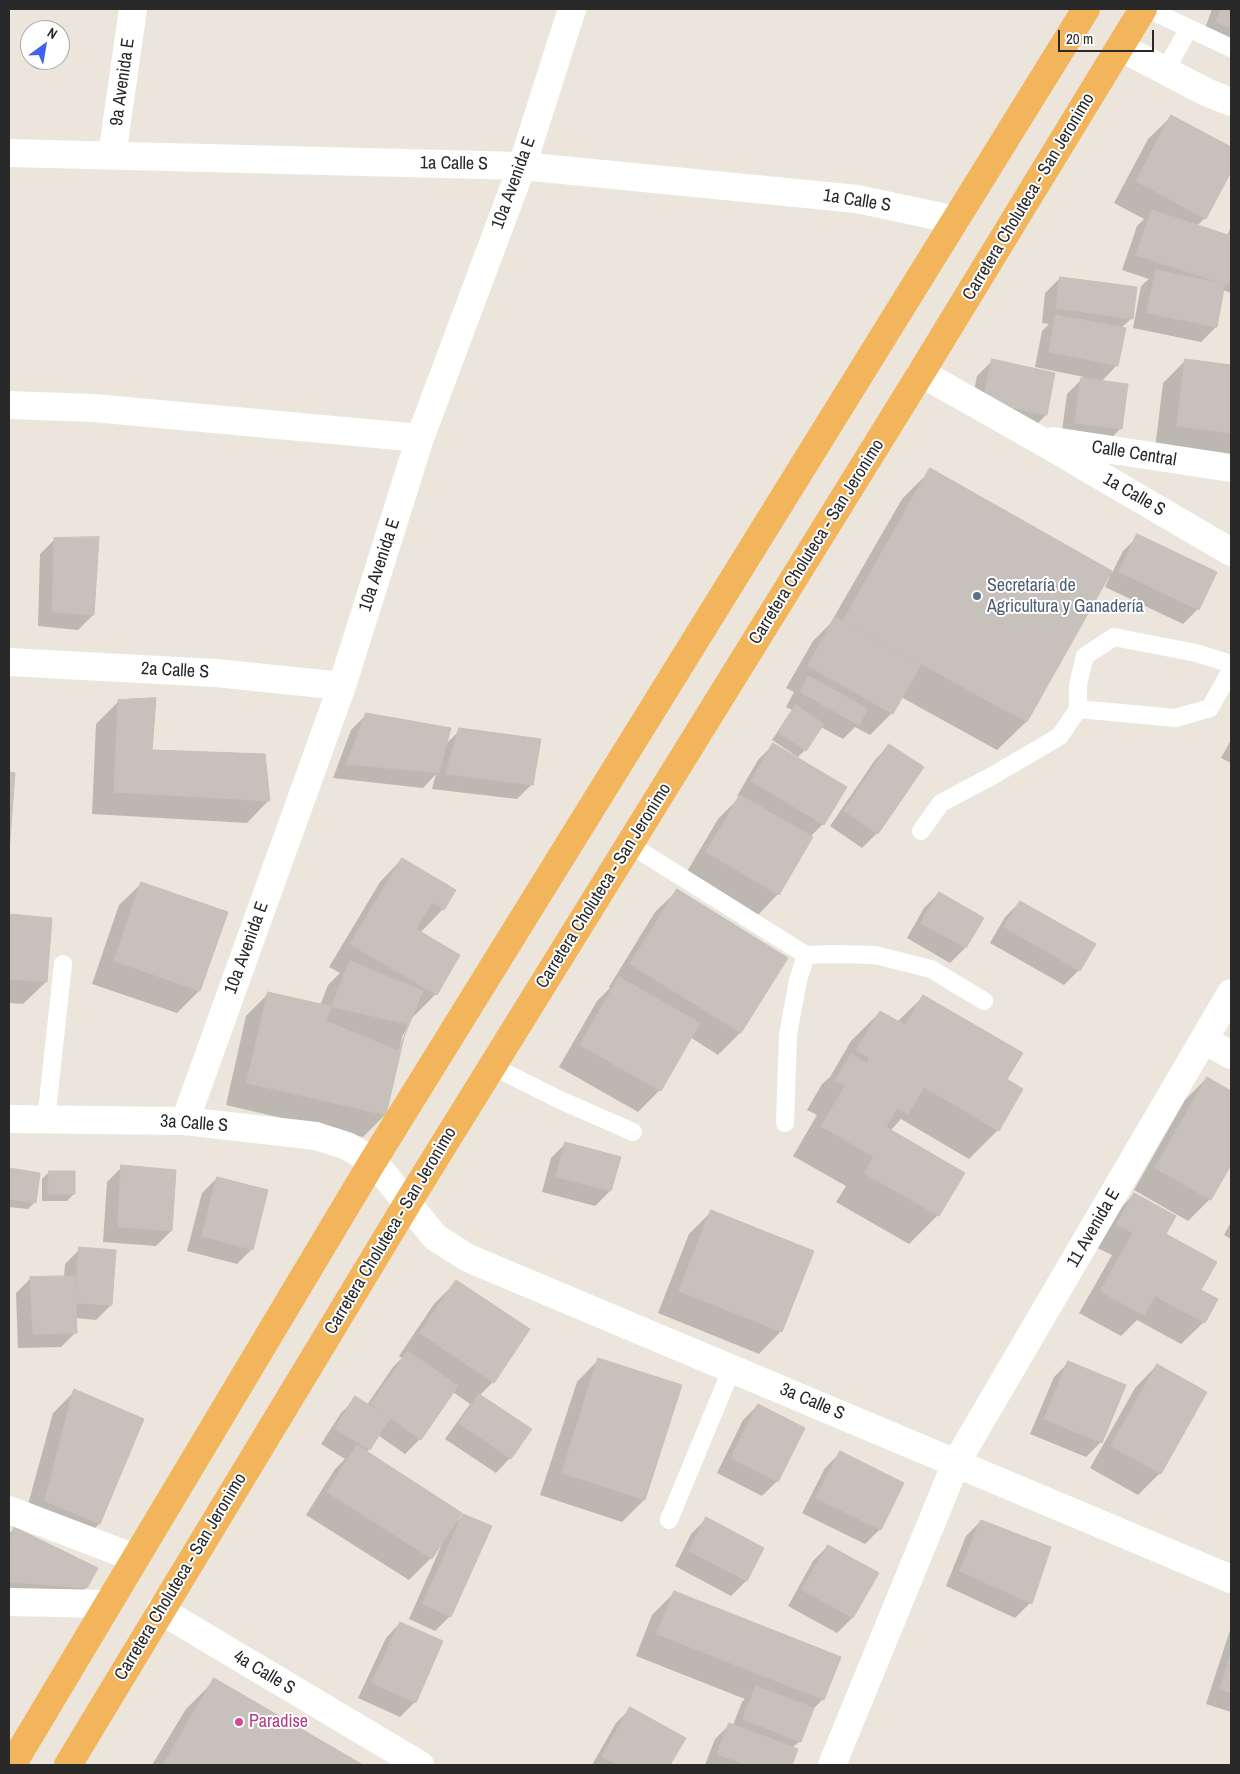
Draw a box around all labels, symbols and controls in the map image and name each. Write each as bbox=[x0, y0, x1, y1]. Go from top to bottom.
north arrow bbox=[20, 20, 70, 70]
scale bar bbox=[1060, 20, 1156, 52]
text: N bbox=[44, 23, 61, 43]
text: 20 m bbox=[1066, 28, 1093, 49]
street label: 9a Avenida E bbox=[106, 37, 140, 127]
street label: Carretera Choluteca - San Jeronimo bbox=[958, 89, 1100, 305]
street label: 10a Avenida E bbox=[487, 134, 541, 232]
street label: 1a Calle S bbox=[420, 153, 488, 175]
street label: 1a Calle S bbox=[822, 185, 892, 217]
street label: Carretera Choluteca - San Jeronimo bbox=[745, 435, 889, 649]
street label: Calle Central bbox=[1090, 437, 1178, 471]
street label: 1a Calle S bbox=[1099, 469, 1169, 521]
street label: 10a Avenida E bbox=[355, 516, 405, 614]
place label: Secretaría de Agricultura y Ganadería bbox=[987, 575, 1144, 618]
marker: Secretaría de Agricultura y Ganadería bbox=[971, 590, 983, 602]
street label: 2a Calle S bbox=[140, 658, 210, 684]
street label: Carretera Choluteca - San Jeronimo bbox=[532, 779, 676, 993]
street label: 10a Avenida E bbox=[220, 899, 274, 997]
street label: 3a Calle S bbox=[159, 1111, 229, 1137]
street label: Carretera Choluteca - San Jeronimo bbox=[320, 1123, 462, 1339]
street label: 11 Avenida E bbox=[1063, 1185, 1125, 1271]
street label: 3a Calle S bbox=[776, 1379, 848, 1425]
street label: Carretera Choluteca - San Jeronimo bbox=[110, 1469, 252, 1685]
street label: 4a Calle S bbox=[229, 1646, 299, 1700]
place label: Paradise bbox=[249, 1711, 308, 1733]
marker: Paradise bbox=[233, 1716, 245, 1728]

